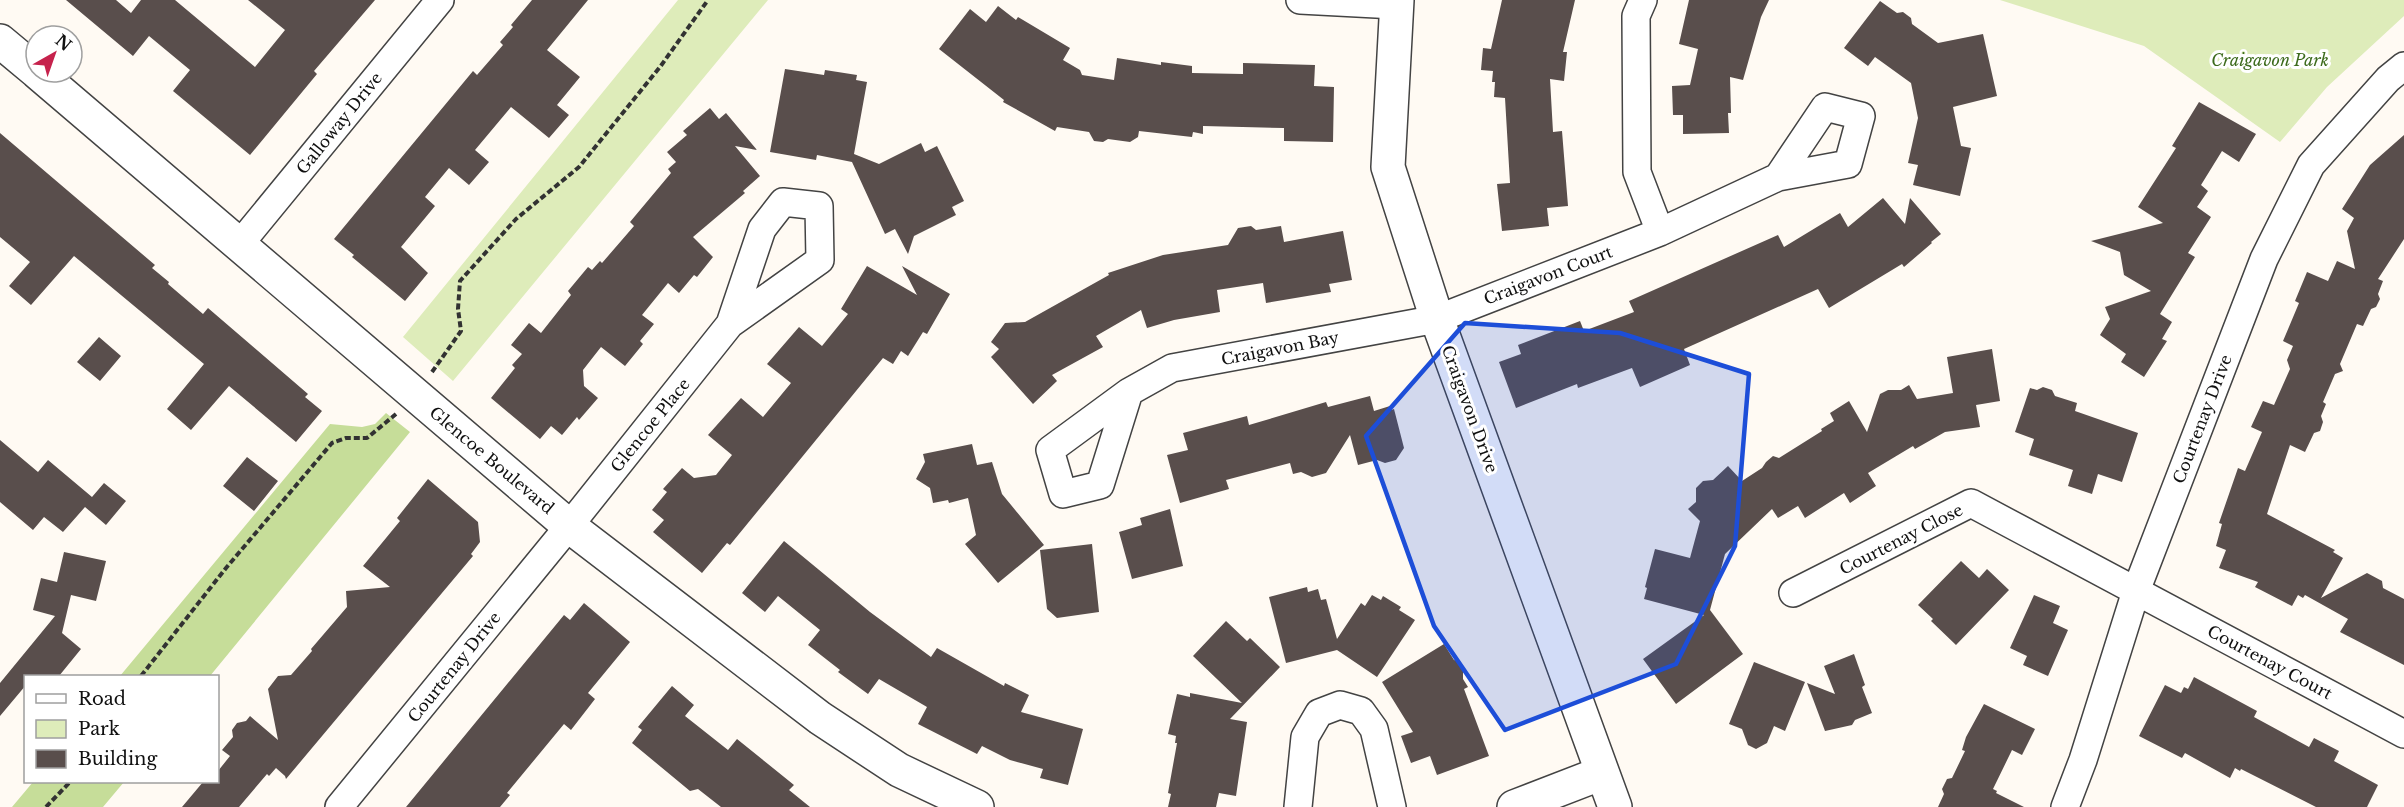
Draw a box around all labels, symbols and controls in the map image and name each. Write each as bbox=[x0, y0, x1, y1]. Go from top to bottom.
north arrow bbox=[24, 24, 84, 84]
text: N bbox=[51, 30, 76, 55]
park label: Craigavon Park bbox=[2211, 50, 2329, 70]
street label: Galloway Drive bbox=[292, 68, 386, 178]
street label: Craigavon Court bbox=[1481, 241, 1615, 309]
street label: Craigavon Bay bbox=[1219, 327, 1341, 369]
street label: Craigavon Drive bbox=[1438, 343, 1502, 475]
street label: Courtenay Drive bbox=[2168, 352, 2236, 486]
street label: Glencoe Place bbox=[606, 374, 694, 476]
street label: Glencoe Boulevard bbox=[426, 402, 559, 518]
street label: Courtenay Close bbox=[1836, 499, 1966, 579]
street label: Courtenay Drive bbox=[403, 608, 505, 726]
street label: Courtenay Court bbox=[2204, 621, 2336, 703]
legend bbox=[24, 675, 219, 783]
text: Road bbox=[78, 688, 126, 710]
text: Park bbox=[78, 718, 120, 740]
text: Building bbox=[78, 748, 157, 770]

